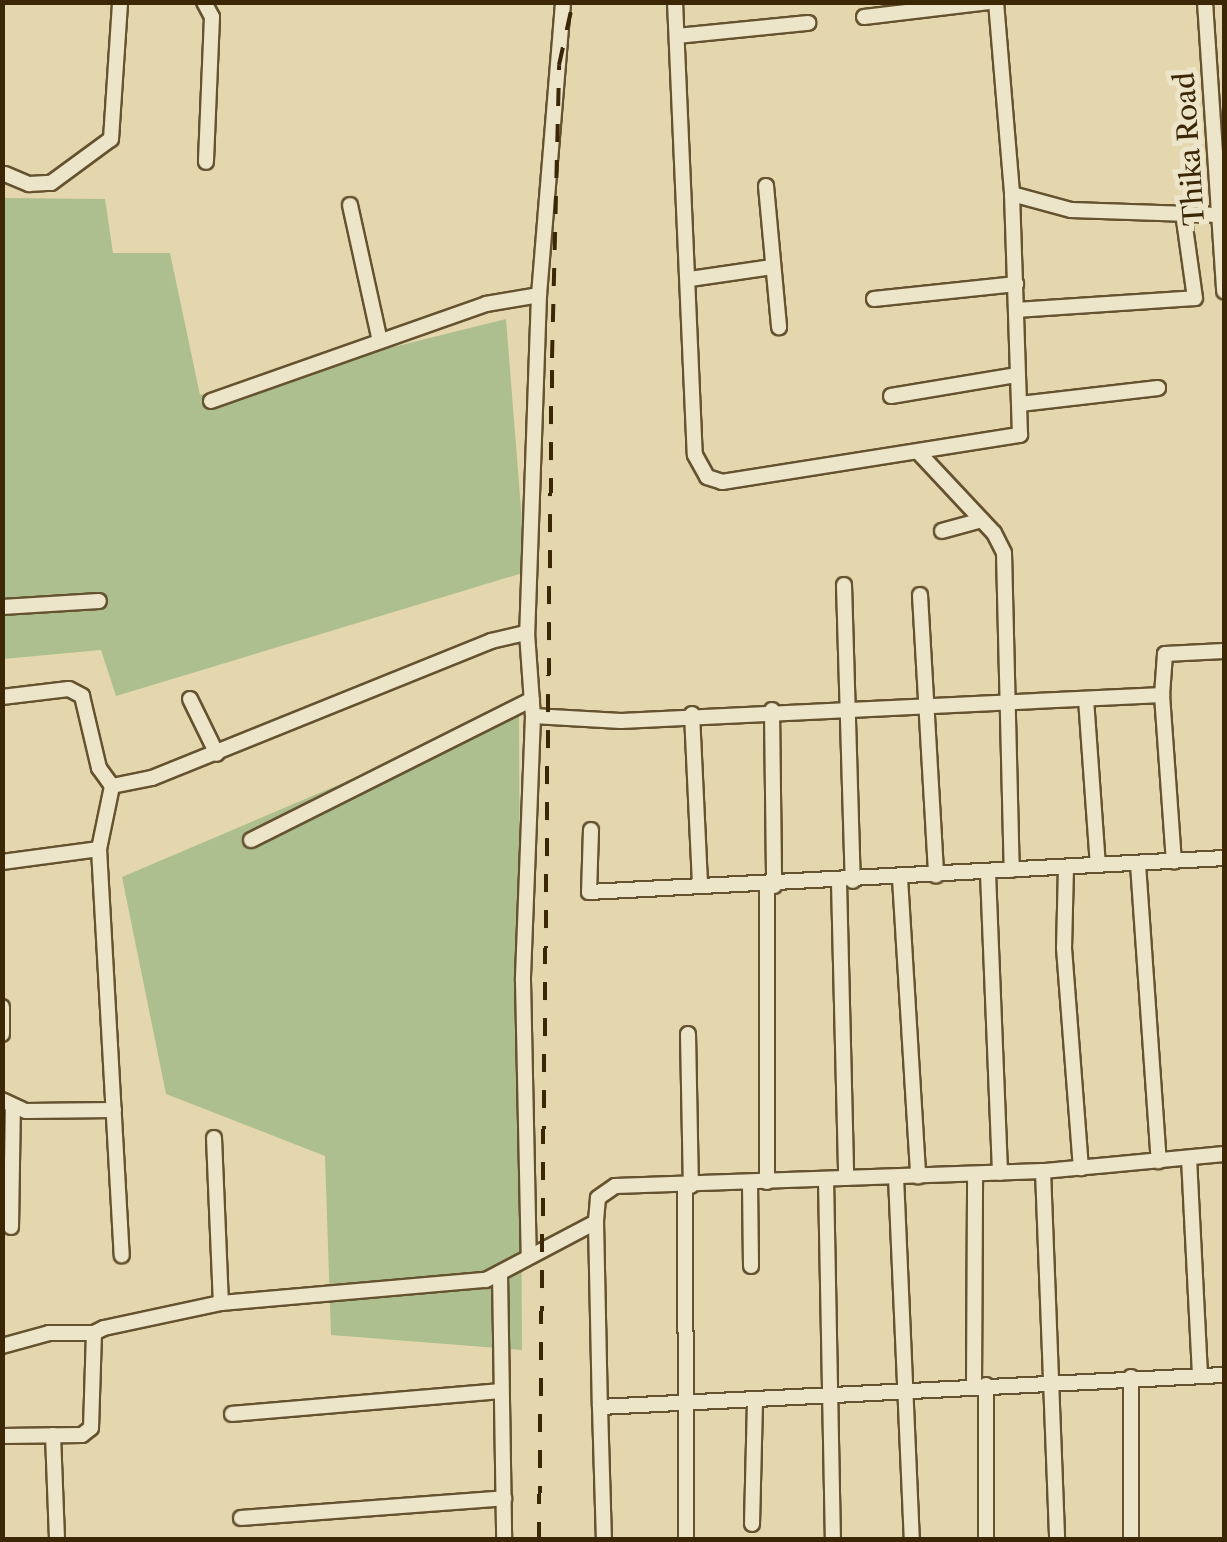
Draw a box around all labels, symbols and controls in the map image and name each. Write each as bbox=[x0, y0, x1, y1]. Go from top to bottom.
street label: Thika Road bbox=[1167, 71, 1211, 227]

